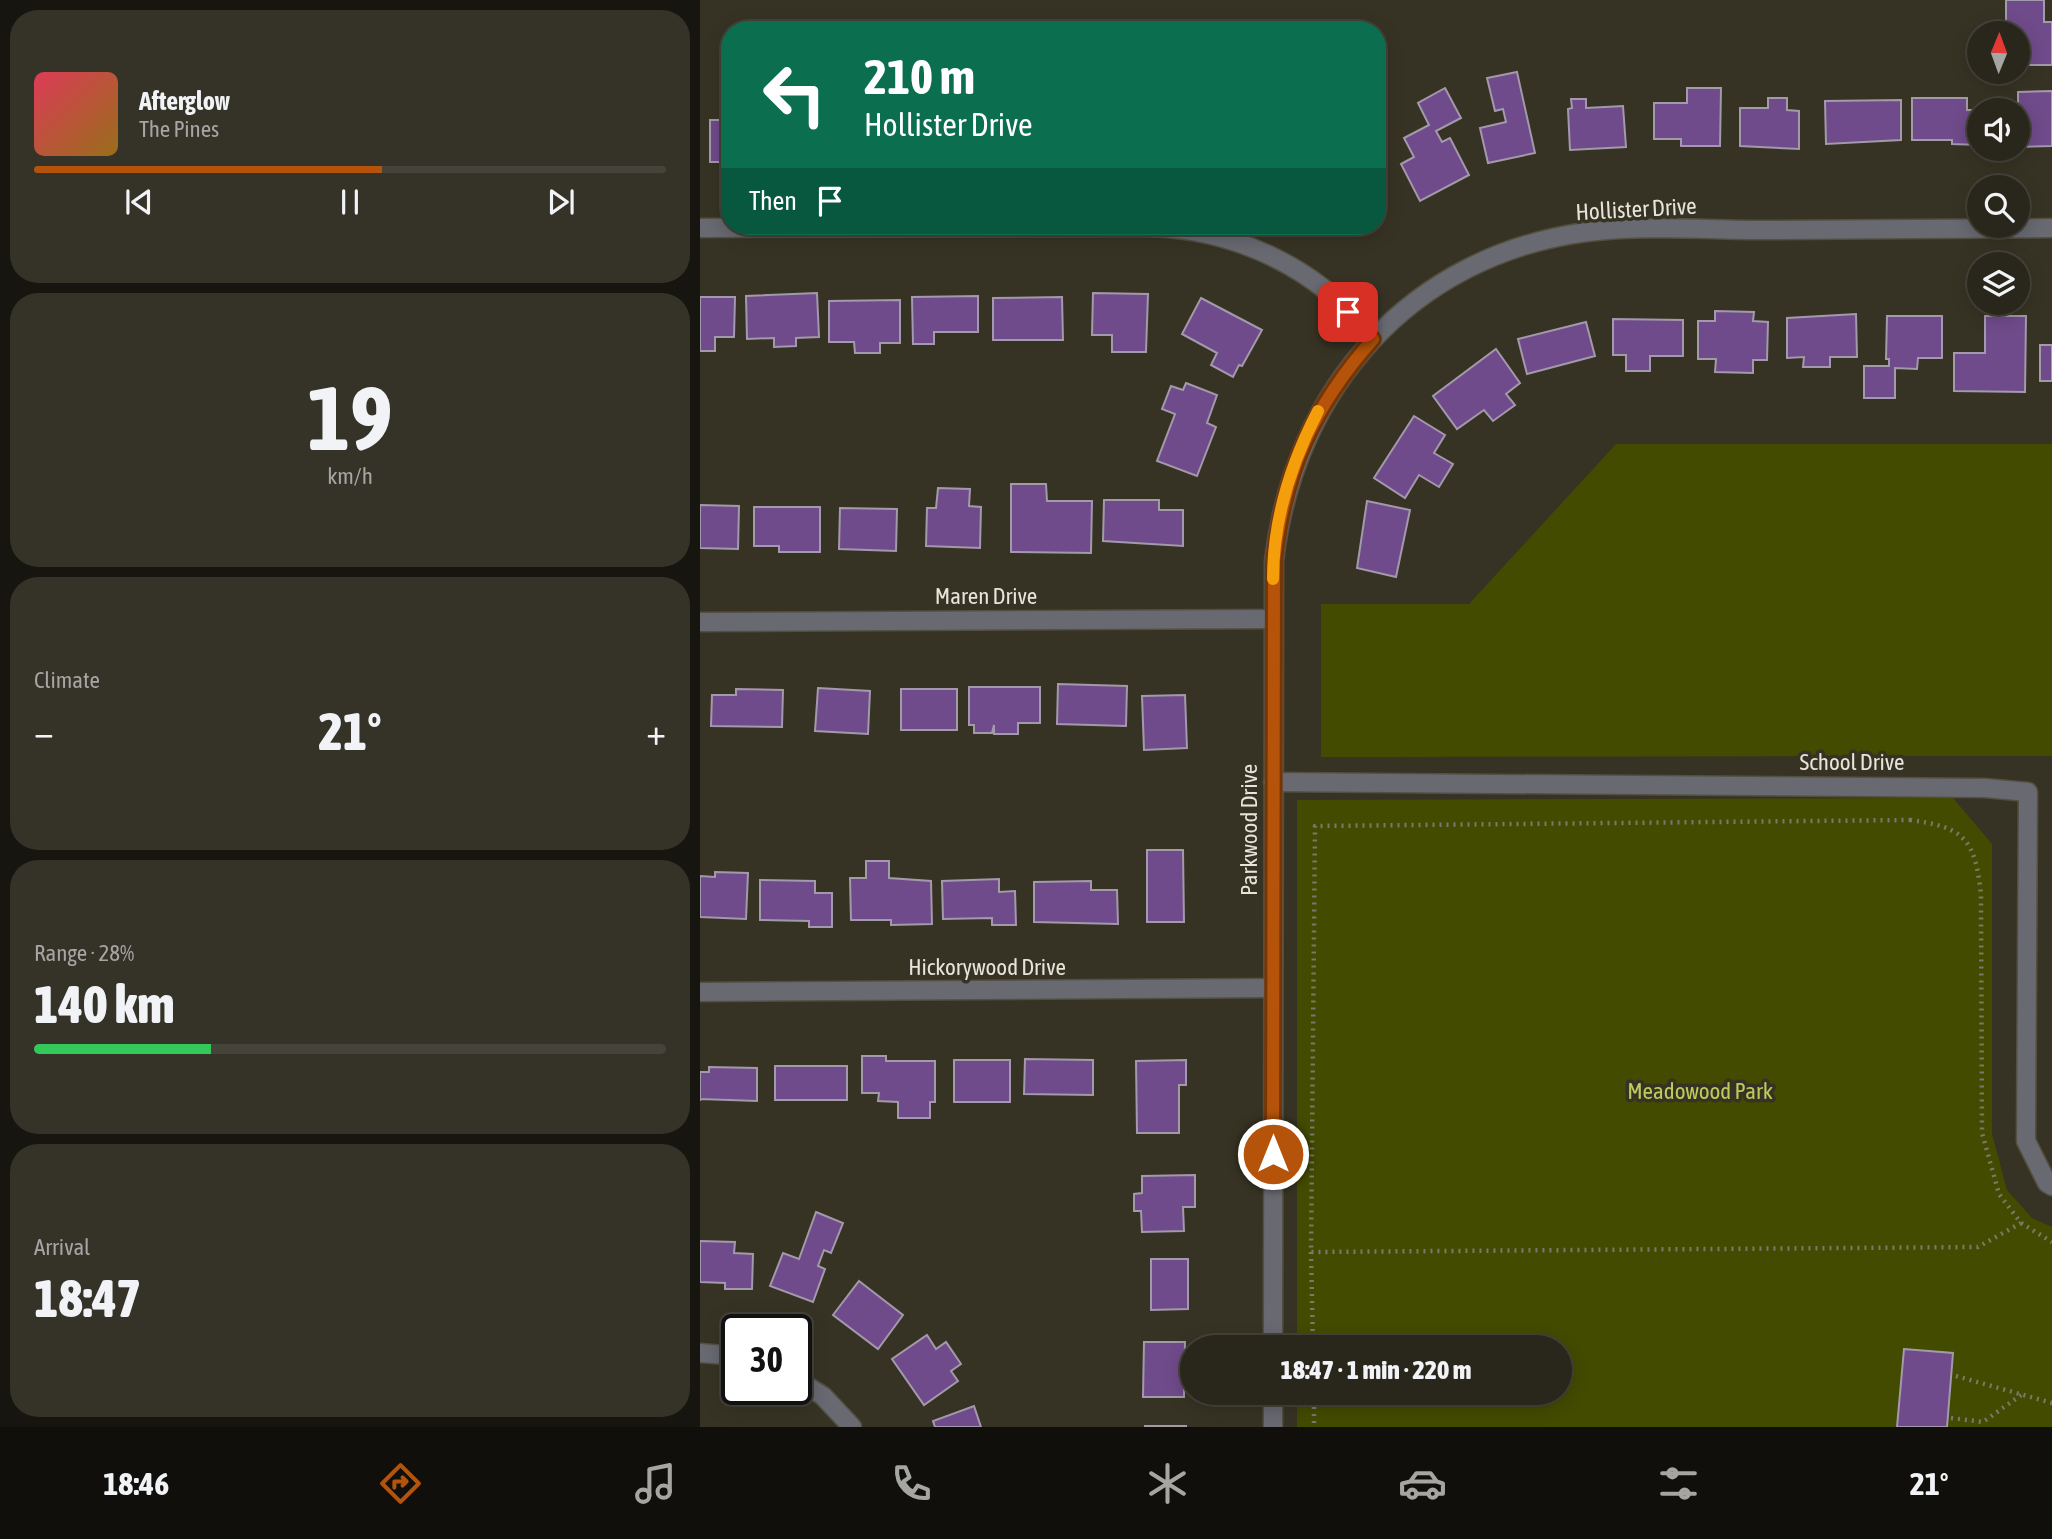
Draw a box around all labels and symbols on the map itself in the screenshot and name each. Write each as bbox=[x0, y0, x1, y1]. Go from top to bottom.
north arrow bbox=[1967, 21, 2030, 84]
street label: Hollister Drive bbox=[1575, 193, 1697, 225]
pin bbox=[1318, 282, 1378, 342]
street label: Maren Drive bbox=[935, 583, 1037, 609]
street label: School Drive bbox=[1800, 749, 1904, 775]
street label: Parkwood Drive bbox=[1236, 764, 1262, 896]
street label: Hickorywood Drive bbox=[908, 954, 1066, 980]
park label: Meadowood Park bbox=[1627, 1078, 1773, 1104]
position arrow bbox=[1236, 1117, 1310, 1191]
speed limit sign: 30 bbox=[721, 1314, 812, 1405]

